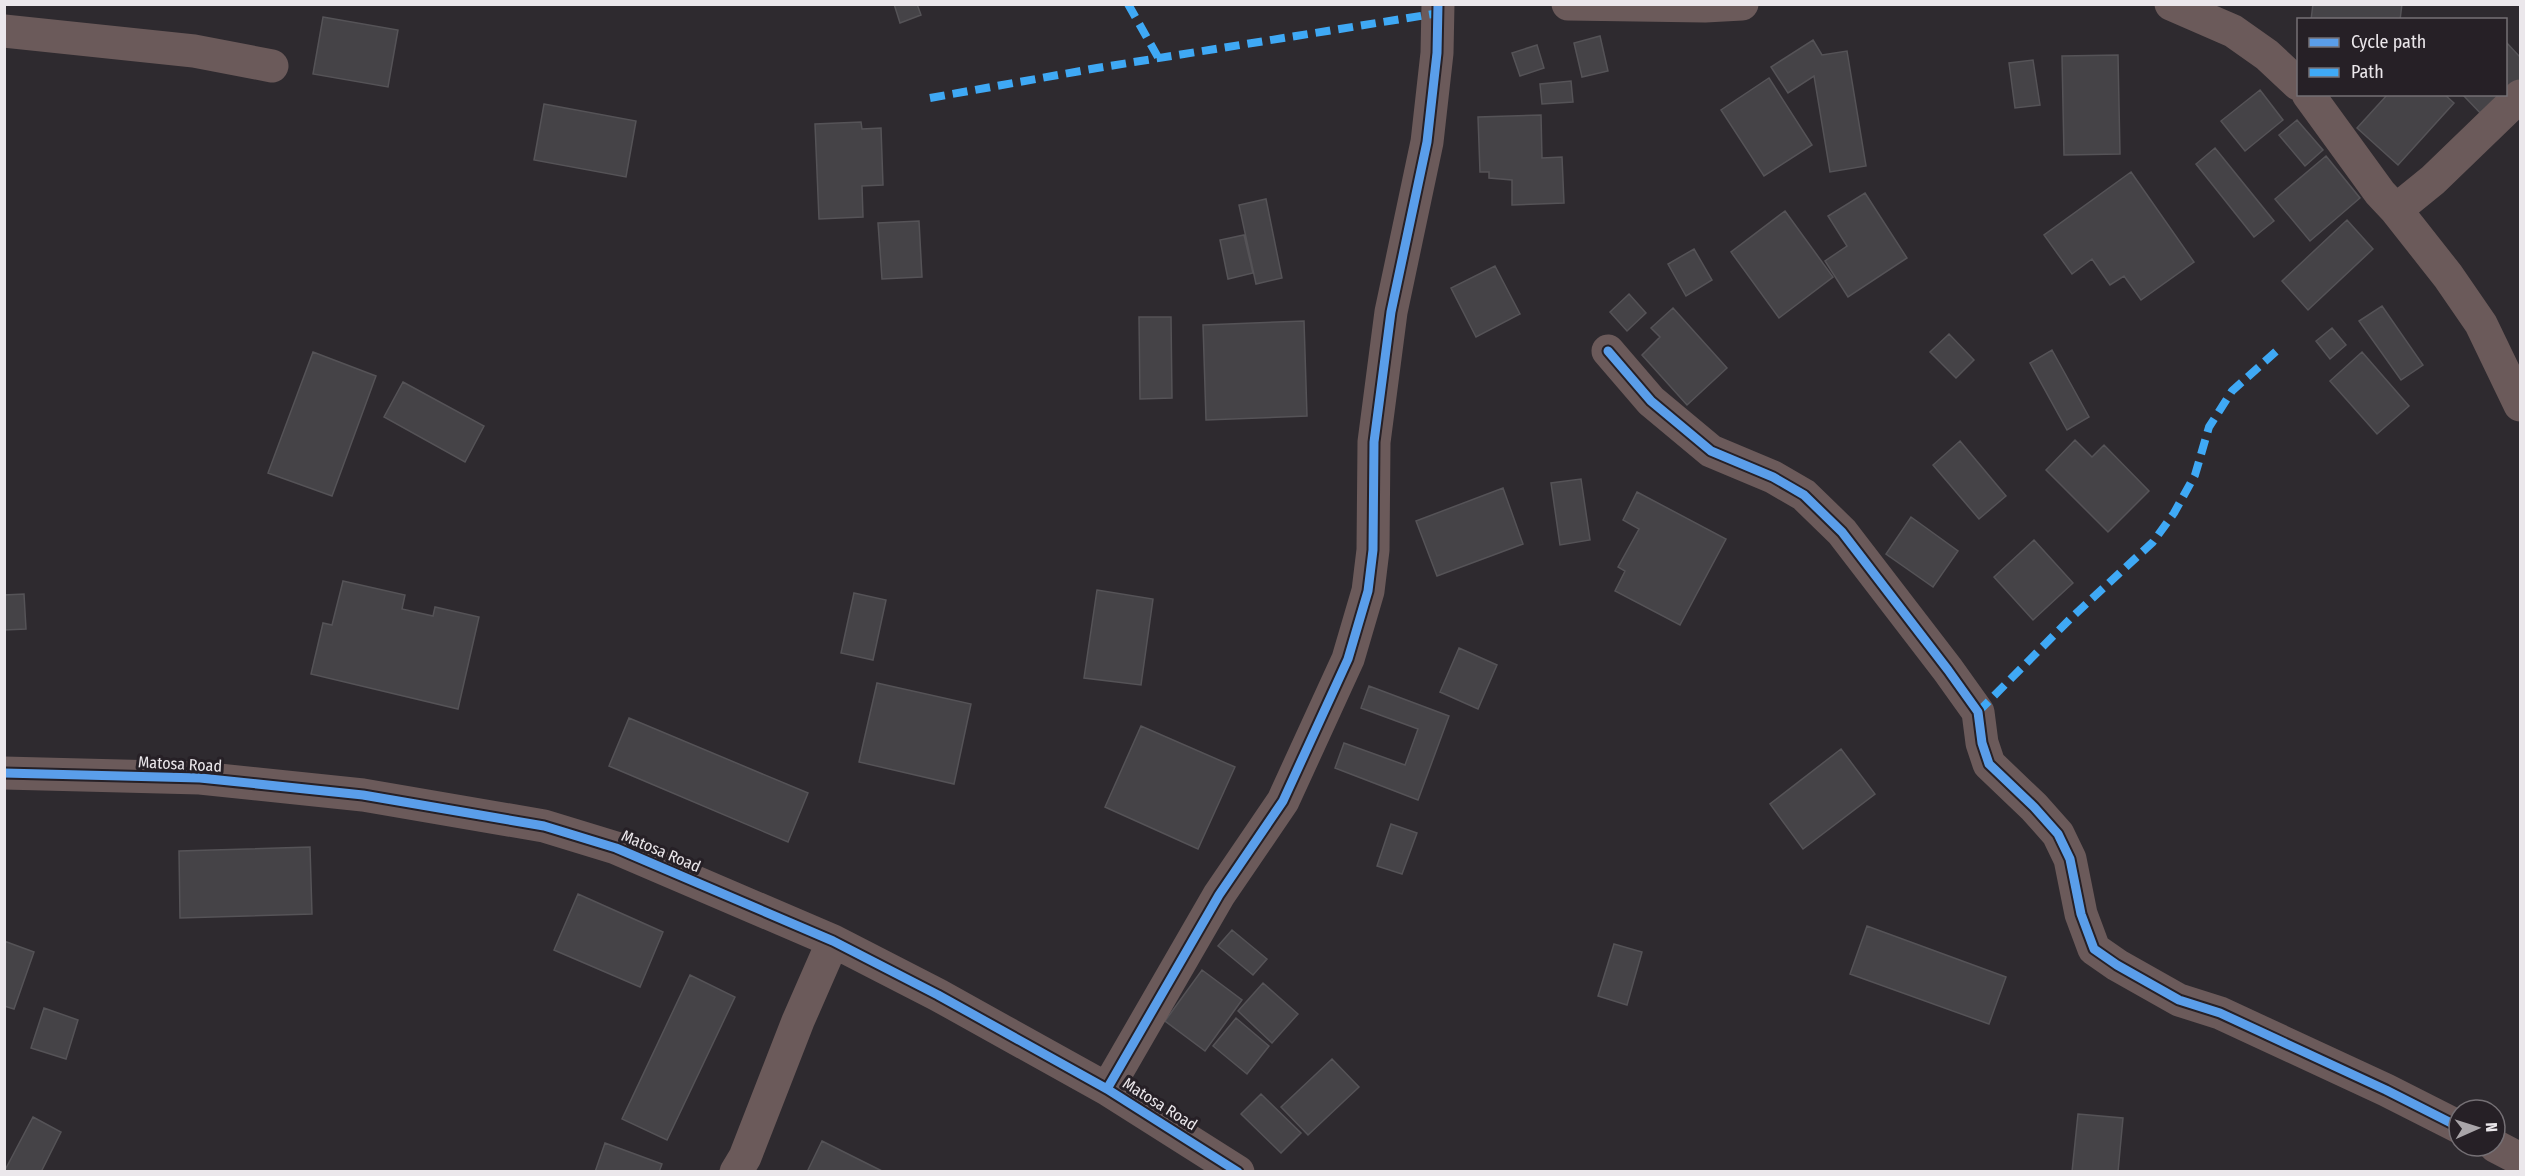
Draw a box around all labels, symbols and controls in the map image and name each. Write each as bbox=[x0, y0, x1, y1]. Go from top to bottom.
legend bbox=[2297, 18, 2507, 96]
text: Cycle path bbox=[2351, 31, 2426, 53]
text: Path bbox=[2351, 61, 2384, 83]
street label: Matosa Road bbox=[137, 752, 223, 776]
street label: Matosa Road bbox=[619, 826, 703, 876]
street label: Matosa Road bbox=[1119, 1074, 1201, 1134]
north arrow bbox=[2447, 1098, 2507, 1158]
text: N bbox=[2482, 1122, 2501, 1133]

